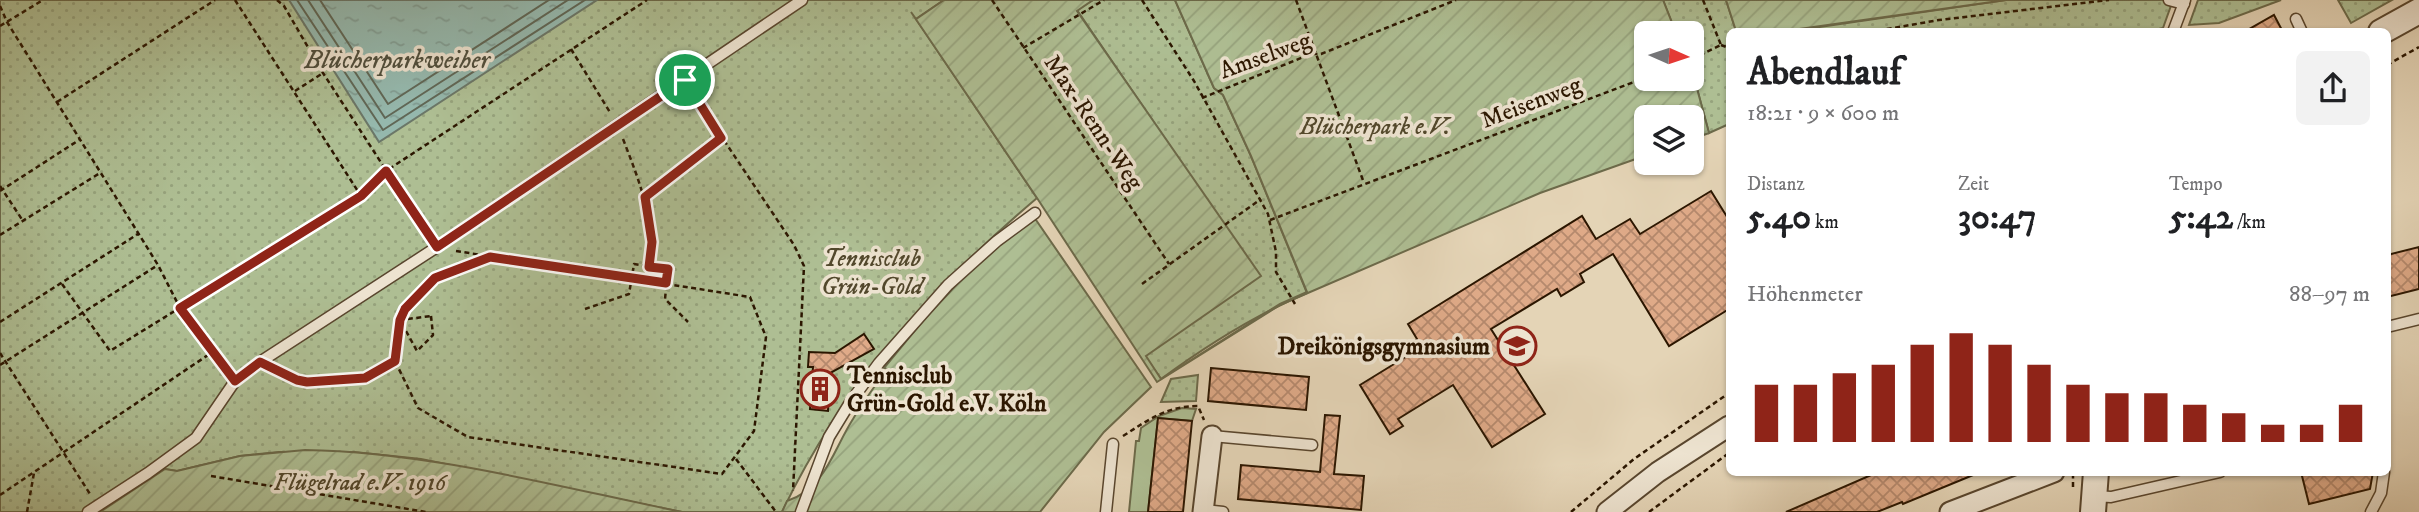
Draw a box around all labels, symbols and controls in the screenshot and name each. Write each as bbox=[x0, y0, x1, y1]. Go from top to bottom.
north arrow bbox=[1634, 21, 1704, 91]
map controls bbox=[1634, 21, 1704, 175]
street label: Amselweg bbox=[1215, 25, 1316, 86]
water label: Blücherparkweiher bbox=[304, 44, 491, 77]
street label: Max-Renn-Weg bbox=[1037, 49, 1150, 196]
text: Abendlauf bbox=[1747, 49, 1901, 97]
pin bbox=[655, 50, 715, 110]
button: share bbox=[2296, 51, 2370, 125]
icon: arrive bbox=[666, 61, 704, 99]
street label: Meisenweg bbox=[1477, 70, 1586, 136]
text: 18:21 · 9 × 600 m bbox=[1747, 99, 1899, 128]
button: layers bbox=[1634, 105, 1704, 175]
park label: Blücherpark e.V. bbox=[1299, 112, 1452, 142]
text: Distanz bbox=[1747, 173, 1805, 196]
text: Zeit bbox=[1958, 173, 1989, 196]
text: Tempo bbox=[2169, 173, 2222, 196]
text: 5.40 bbox=[1747, 196, 1811, 240]
text: 30:47 bbox=[1958, 196, 2036, 240]
text: 5:42 bbox=[2169, 196, 2233, 240]
text: km bbox=[1811, 211, 1839, 234]
text: /km bbox=[2233, 211, 2266, 234]
park label: Tennisclub Grün-Gold bbox=[821, 244, 926, 302]
text: Höhenmeter bbox=[1747, 280, 1863, 309]
text: 88–97 m bbox=[2289, 280, 2370, 309]
school or university icon: Dreikönigsgymnasium bbox=[1496, 325, 1538, 367]
place label: Dreikönigsgymnasium bbox=[1277, 332, 1490, 362]
place label: Tennisclub Grün-Gold e.V. Köln bbox=[846, 361, 1047, 419]
building icon: Tennisclub Grün-Gold e.V. Köln bbox=[799, 368, 841, 410]
park label: Flügelrad e.V. 1916 bbox=[274, 468, 448, 498]

